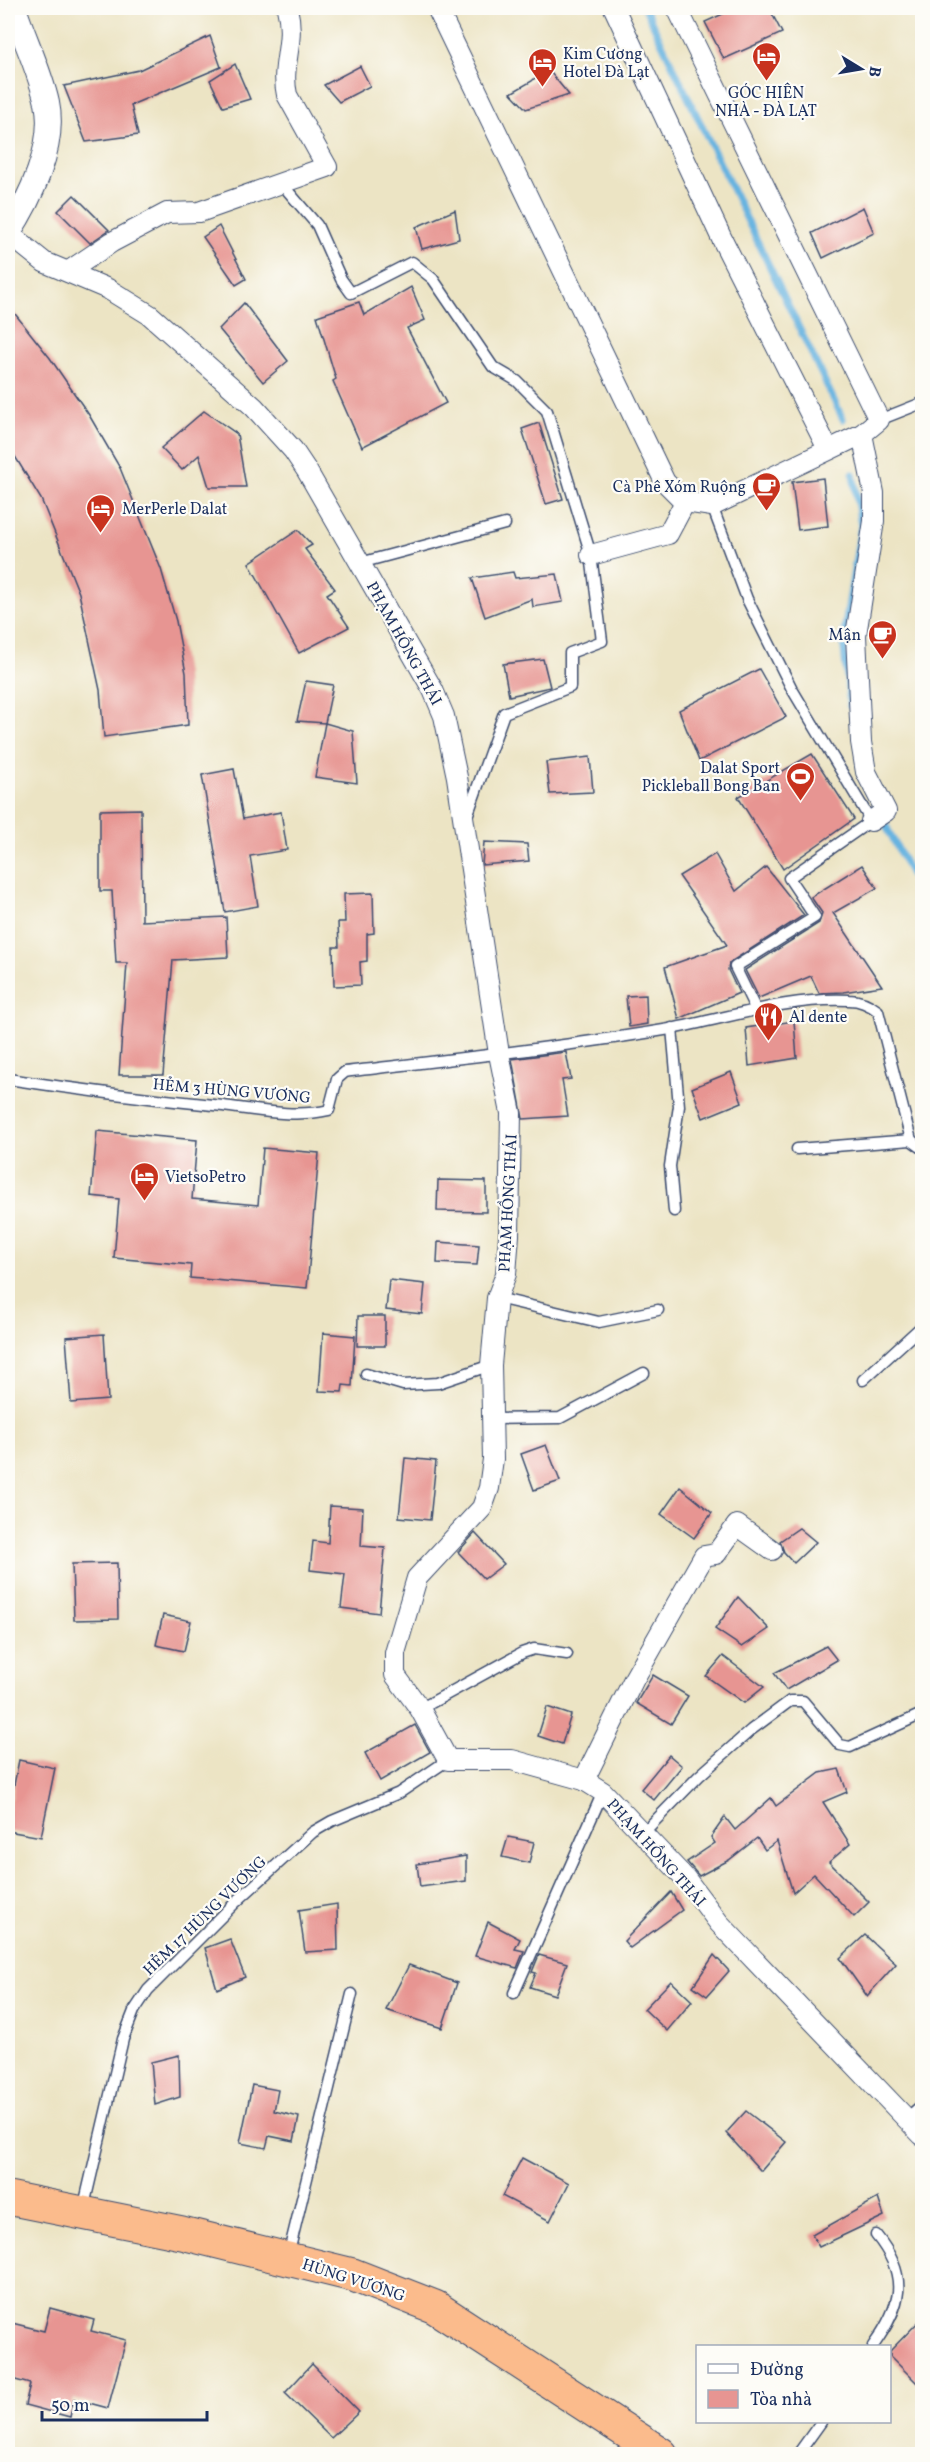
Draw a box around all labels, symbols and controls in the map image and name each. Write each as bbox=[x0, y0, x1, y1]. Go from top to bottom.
north arrow bbox=[831, 39, 891, 99]
hotel icon: GÓC HIÊN NHÀ - ĐÀ LẠT bbox=[750, 40, 782, 82]
place label: Kim Cương Hotel Đà Lạt bbox=[563, 44, 650, 84]
hotel icon: Kim Cương Hotel Đà Lạt bbox=[526, 46, 558, 88]
text: B bbox=[862, 64, 886, 79]
place label: GÓC HIÊN NHÀ - ĐÀ LẠT bbox=[715, 82, 817, 123]
cafe icon: Cà Phê Xóm Ruộng bbox=[751, 470, 783, 512]
place label: Cà Phê Xóm Ruộng bbox=[613, 477, 746, 499]
hotel icon: MerPerle Dalat bbox=[85, 492, 117, 534]
place label: MerPerle Dalat bbox=[122, 499, 228, 521]
street label: PHẠM HỒNG THÁI bbox=[360, 577, 448, 710]
cafe icon: Mận bbox=[866, 618, 898, 660]
place label: Mận bbox=[829, 625, 861, 647]
place label: Dalat Sport Pickleball Bong Ban bbox=[642, 758, 780, 798]
sports icon: Dalat Sport Pickleball Bong Ban bbox=[785, 760, 817, 802]
restaurant icon: Al dente bbox=[752, 1000, 784, 1042]
place label: Al dente bbox=[789, 1007, 847, 1029]
street label: HẺM 3 HÙNG VƯƠNG bbox=[152, 1074, 312, 1110]
street label: PHẠM HỒNG THÁI bbox=[492, 1133, 524, 1273]
hotel icon: VietsoPetro bbox=[128, 1160, 160, 1202]
place label: VietsoPetro bbox=[165, 1167, 246, 1189]
street label: PHẠM HỒNG THÁI bbox=[601, 1793, 712, 1912]
street label: HẺM 17 HÙNG VƯƠNG bbox=[139, 1852, 272, 1981]
street label: HÙNG VƯƠNG bbox=[299, 2254, 408, 2308]
legend bbox=[696, 2345, 891, 2423]
text: Đường bbox=[750, 2358, 804, 2383]
scale bar bbox=[42, 2384, 207, 2422]
text: Tòa nhà bbox=[750, 2388, 812, 2413]
text: 50 m bbox=[51, 2394, 90, 2419]

